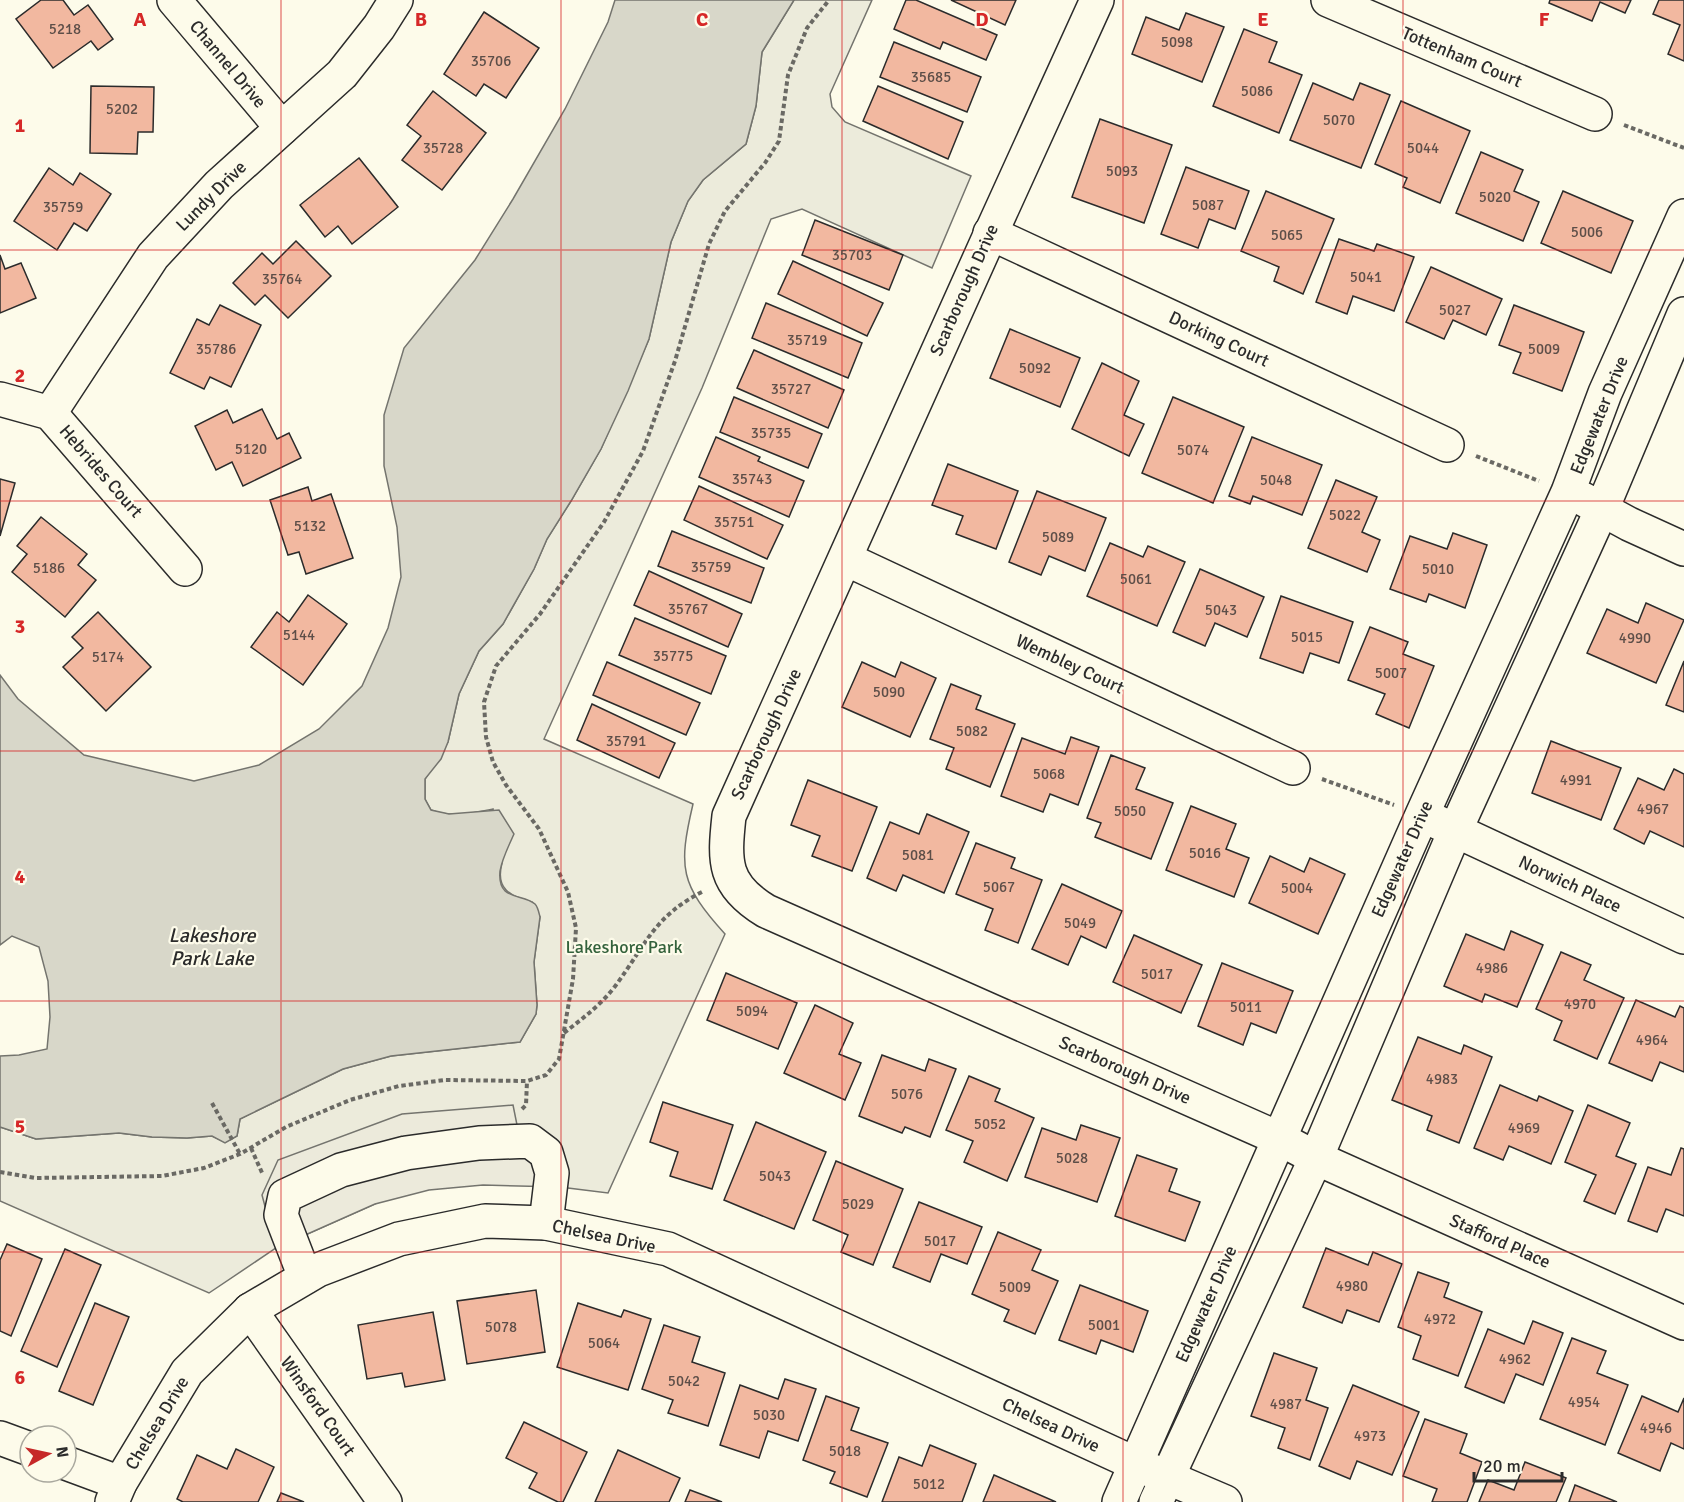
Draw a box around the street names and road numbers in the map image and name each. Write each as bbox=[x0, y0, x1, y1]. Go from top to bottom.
street label: Channel Drive bbox=[185, 16, 271, 112]
street label: Tottenham Court bbox=[1399, 22, 1525, 92]
street label: Lundy Drive bbox=[171, 156, 251, 236]
street label: Scarborough Drive bbox=[925, 221, 1003, 359]
street label: Dorking Court bbox=[1165, 306, 1273, 372]
street label: Edgewater Drive bbox=[1565, 353, 1633, 477]
street label: Hebrides Court bbox=[55, 420, 147, 522]
street label: Wembley Court bbox=[1012, 629, 1128, 699]
street label: Scarborough Drive bbox=[726, 665, 806, 803]
street label: Edgewater Drive bbox=[1366, 797, 1438, 921]
street label: Norwich Place bbox=[1515, 851, 1625, 917]
street label: Scarborough Drive bbox=[1056, 1031, 1194, 1109]
street label: Stafford Place bbox=[1446, 1209, 1554, 1273]
street label: Chelsea Drive bbox=[550, 1214, 658, 1258]
street label: Edgewater Drive bbox=[1170, 1242, 1242, 1366]
street label: Winsford Court bbox=[276, 1352, 360, 1460]
street label: Chelsea Drive bbox=[120, 1372, 194, 1474]
street label: Chelsea Drive bbox=[999, 1393, 1103, 1457]

